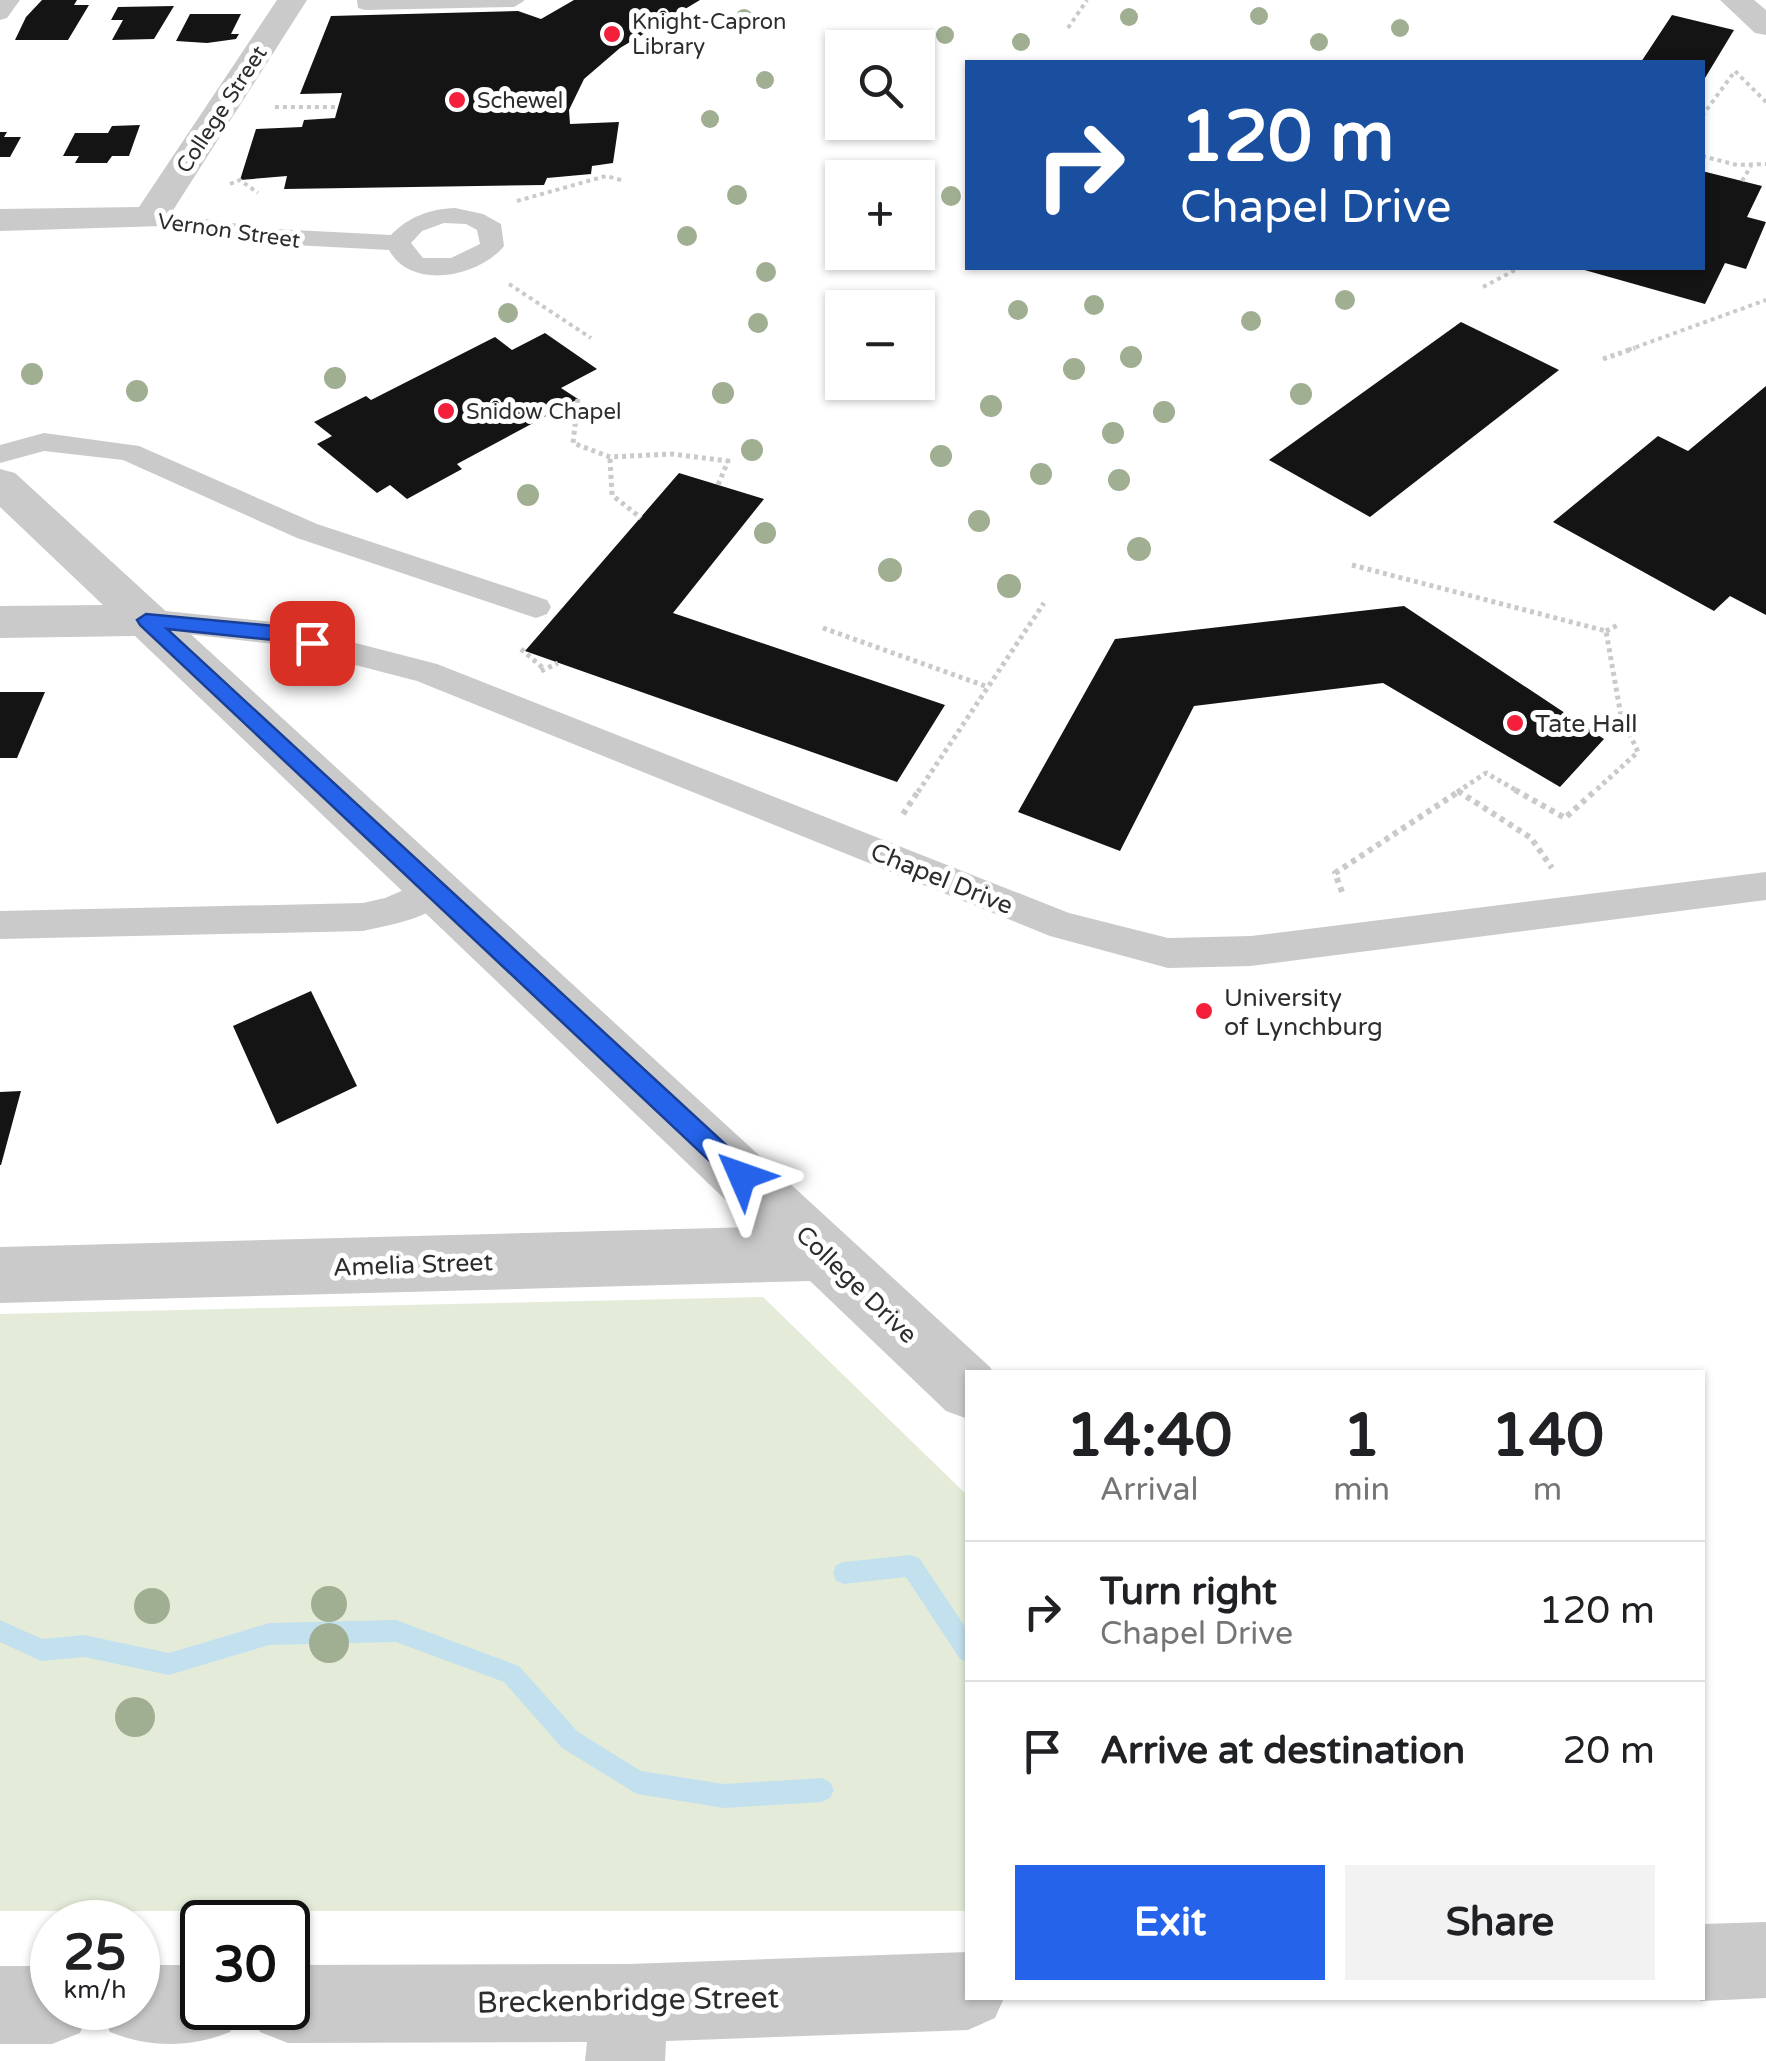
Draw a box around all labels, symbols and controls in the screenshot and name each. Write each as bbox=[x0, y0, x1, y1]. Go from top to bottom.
place label: Knight-Capron Library bbox=[632, 9, 786, 60]
marker: Knight-Capron Library bbox=[601, 23, 623, 45]
map controls bbox=[825, 30, 935, 400]
button: search bbox=[825, 30, 935, 140]
street label: College Street bbox=[171, 41, 273, 178]
place label: Schewel bbox=[477, 88, 563, 114]
marker: Schewel bbox=[446, 89, 468, 111]
text: 120 m bbox=[1180, 96, 1394, 180]
icon: right bbox=[1015, 100, 1145, 230]
button: + bbox=[825, 160, 935, 270]
text: Chapel Drive bbox=[1180, 181, 1452, 235]
street label: Vernon Street bbox=[156, 208, 302, 254]
button: − bbox=[825, 290, 935, 400]
place label: Snidow Chapel bbox=[466, 399, 621, 425]
marker: Snidow Chapel bbox=[435, 400, 457, 422]
pin bbox=[270, 601, 355, 686]
icon: arrive bbox=[285, 616, 340, 671]
place label: Tate Hall bbox=[1535, 709, 1637, 739]
marker: Tate Hall bbox=[1504, 712, 1526, 734]
street label: Chapel Drive bbox=[866, 837, 1017, 921]
place label: University of Lynchburg bbox=[1224, 983, 1383, 1042]
marker: University of Lynchburg bbox=[1193, 1000, 1215, 1022]
position arrow bbox=[690, 1124, 794, 1228]
street label: College Drive bbox=[789, 1219, 923, 1350]
street label: Amelia Street bbox=[333, 1247, 494, 1283]
text: 14:40 bbox=[1066, 1400, 1232, 1472]
text: 1 bbox=[1343, 1400, 1380, 1472]
text: 140 bbox=[1491, 1400, 1604, 1472]
text: Arrival bbox=[1100, 1471, 1199, 1509]
text: min bbox=[1333, 1471, 1390, 1509]
text: m bbox=[1533, 1471, 1562, 1509]
text: Turn right bbox=[1100, 1569, 1277, 1615]
icon: right bbox=[1015, 1584, 1070, 1639]
text: 120 m bbox=[1539, 1588, 1655, 1634]
text: Chapel Drive bbox=[1100, 1615, 1293, 1653]
icon: arrive bbox=[1015, 1724, 1070, 1779]
text: Arrive at destination bbox=[1100, 1728, 1465, 1774]
text: 20 m bbox=[1563, 1728, 1655, 1774]
button: Exit bbox=[1015, 1865, 1325, 1980]
button: Share bbox=[1345, 1865, 1655, 1980]
speed limit sign: 30 bbox=[180, 1900, 310, 2030]
text: 25 bbox=[64, 1923, 126, 1983]
text: km/h bbox=[64, 1975, 126, 2005]
street label: Breckenbridge Street bbox=[477, 1979, 779, 2022]

